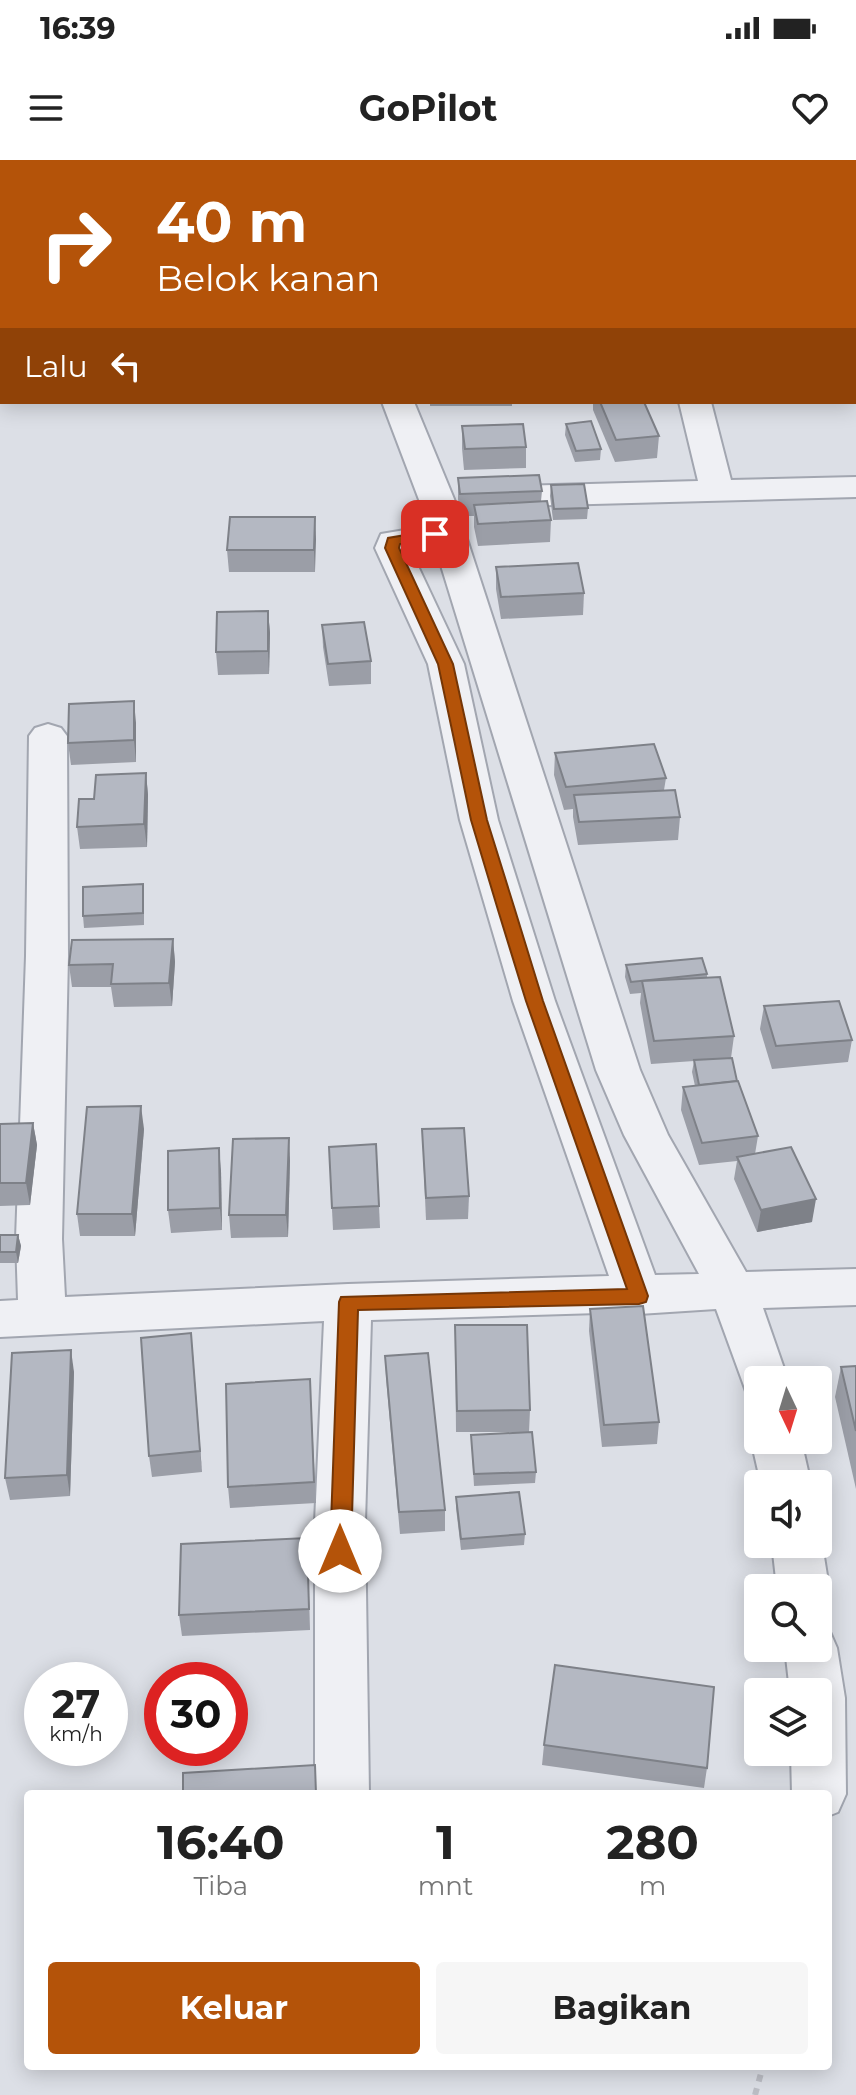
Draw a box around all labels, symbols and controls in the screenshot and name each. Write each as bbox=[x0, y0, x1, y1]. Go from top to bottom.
text: 16:39 bbox=[40, 10, 116, 47]
icon: menu bbox=[24, 86, 68, 130]
text: GoPilot bbox=[359, 86, 497, 130]
icon: heart bbox=[788, 86, 832, 130]
text: 40 m bbox=[156, 188, 307, 256]
icon: right bbox=[24, 192, 128, 296]
text: Belok kanan bbox=[156, 256, 380, 300]
icon: left bbox=[104, 344, 148, 388]
text: Lalu bbox=[24, 348, 88, 385]
pin bbox=[401, 500, 469, 568]
icon: arrive bbox=[413, 512, 457, 556]
north arrow bbox=[744, 1366, 832, 1454]
map controls bbox=[744, 1366, 832, 1766]
button: sound bbox=[744, 1470, 832, 1558]
position arrow bbox=[298, 1509, 382, 1593]
button: search bbox=[744, 1574, 832, 1662]
speed limit sign: 30 bbox=[144, 1662, 248, 1766]
button: layers bbox=[744, 1678, 832, 1766]
text: 27 bbox=[52, 1679, 100, 1728]
text: km/h bbox=[49, 1722, 103, 1746]
text: 16:40 bbox=[157, 1813, 285, 1871]
text: 1 bbox=[436, 1813, 455, 1871]
text: 280 bbox=[606, 1813, 699, 1871]
text: Tiba bbox=[193, 1870, 248, 1902]
text: mnt bbox=[418, 1870, 473, 1902]
text: m bbox=[639, 1870, 666, 1902]
button: Keluar bbox=[48, 1962, 420, 2054]
button: Bagikan bbox=[436, 1962, 808, 2054]

